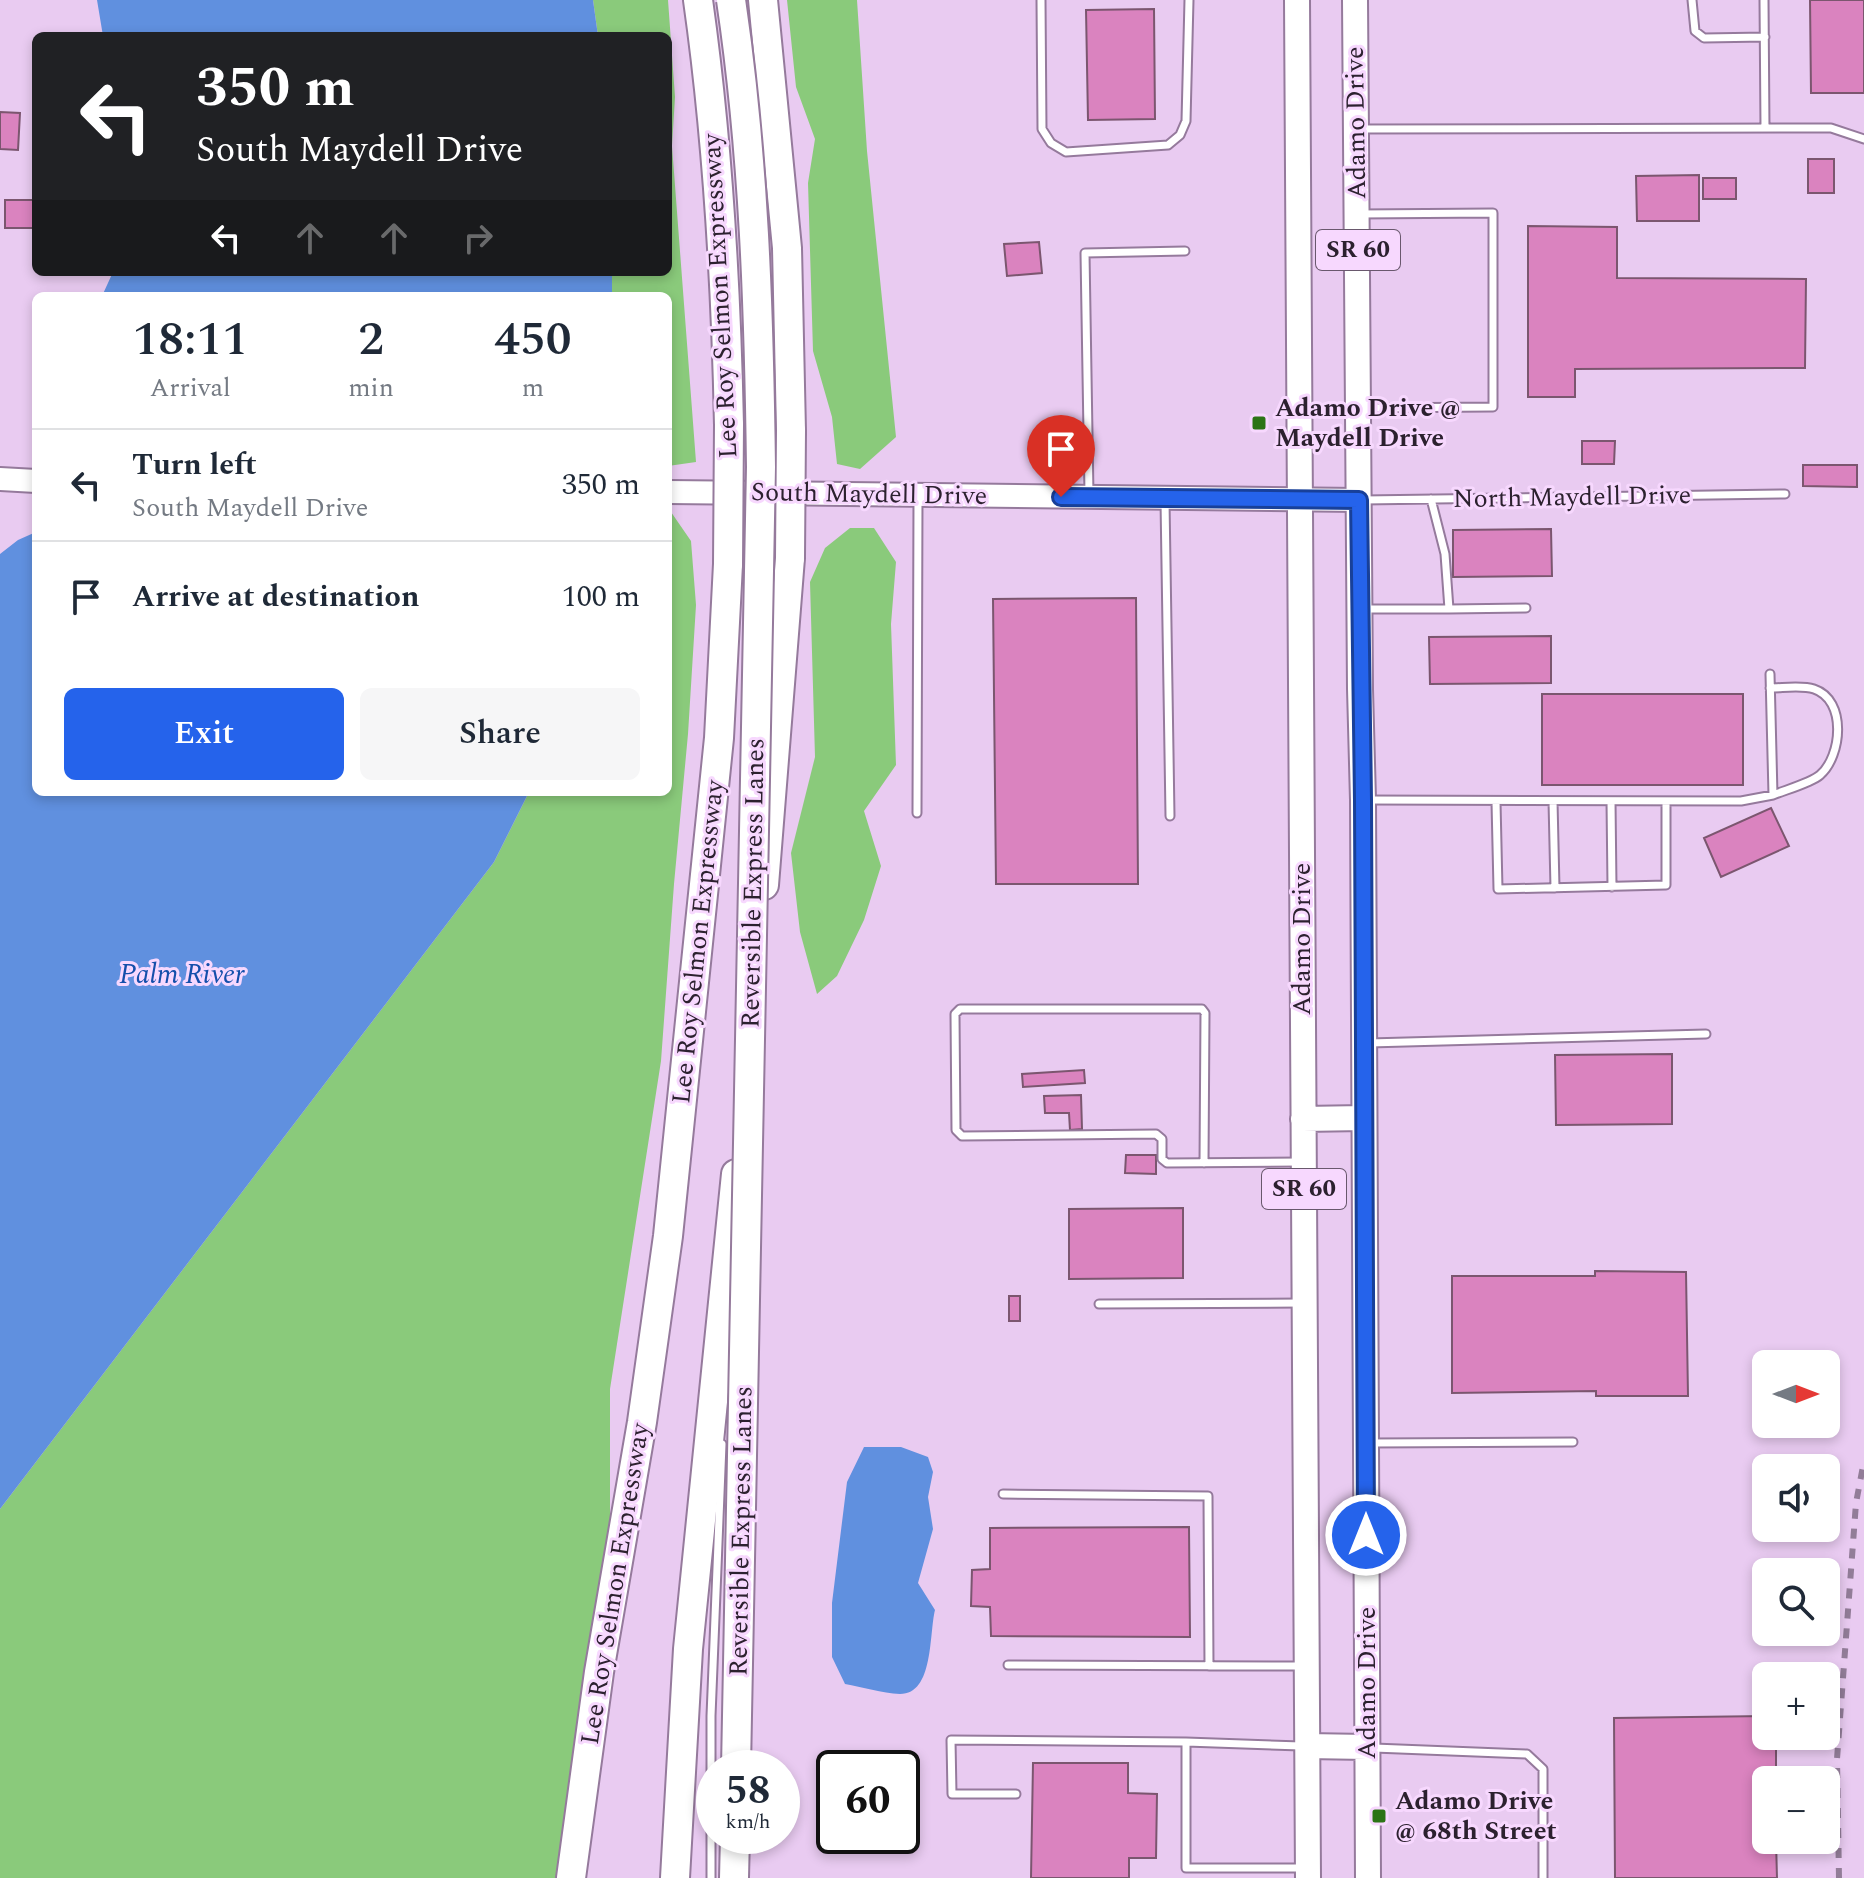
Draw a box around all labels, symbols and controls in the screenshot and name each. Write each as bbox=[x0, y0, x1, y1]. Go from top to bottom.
text: 350 m bbox=[196, 46, 355, 131]
street label: Adamo Drive bbox=[1335, 46, 1377, 200]
icon: left bbox=[64, 64, 168, 168]
text: South Maydell Drive bbox=[196, 123, 523, 178]
street label: Lee Roy Selmon Expressway bbox=[691, 131, 748, 459]
icon: left bbox=[204, 216, 248, 260]
icon: ahead bbox=[288, 216, 332, 260]
icon: ahead bbox=[372, 216, 416, 260]
icon: right bbox=[456, 216, 500, 260]
road number: SR 60 bbox=[1316, 230, 1400, 270]
text: 18:11 bbox=[132, 303, 248, 376]
text: 2 bbox=[358, 303, 384, 376]
text: 450 bbox=[494, 303, 572, 376]
text: Arrival bbox=[150, 368, 231, 408]
text: min bbox=[348, 368, 394, 408]
text: m bbox=[522, 368, 544, 408]
place label: Adamo Drive @ Maydell Drive bbox=[1275, 388, 1461, 458]
marker: Adamo Drive @ Maydell Drive bbox=[1250, 414, 1268, 432]
pin bbox=[1027, 415, 1095, 497]
icon: arrive bbox=[1039, 427, 1083, 471]
text: Turn left bbox=[132, 442, 257, 488]
text: 350 m bbox=[562, 462, 640, 508]
icon: left bbox=[64, 463, 108, 507]
street label: South Maydell Drive bbox=[750, 472, 988, 516]
street label: North Maydell Drive bbox=[1452, 475, 1692, 519]
text: South Maydell Drive bbox=[132, 488, 368, 528]
text: Arrive at destination bbox=[132, 574, 419, 620]
text: 100 m bbox=[562, 574, 640, 620]
icon: arrive bbox=[64, 575, 108, 619]
button: Exit bbox=[64, 688, 344, 780]
button: Share bbox=[360, 688, 640, 780]
street label: Reversible Express Lanes bbox=[730, 738, 776, 1028]
street label: Lee Roy Selmon Expressway bbox=[661, 777, 735, 1106]
street label: Adamo Drive bbox=[1282, 863, 1322, 1015]
water label: Palm River bbox=[119, 953, 245, 996]
road number: SR 60 bbox=[1262, 1169, 1346, 1209]
north arrow bbox=[1752, 1350, 1840, 1438]
map controls bbox=[1752, 1350, 1840, 1854]
street label: Reversible Express Lanes bbox=[718, 1386, 764, 1676]
street label: Lee Roy Selmon Expressway bbox=[570, 1419, 660, 1748]
button: sound bbox=[1752, 1454, 1840, 1542]
position arrow bbox=[1324, 1493, 1408, 1577]
button: search bbox=[1752, 1558, 1840, 1646]
street label: Adamo Drive bbox=[1347, 1607, 1387, 1759]
button: + bbox=[1752, 1662, 1840, 1750]
speed limit sign: 60 bbox=[816, 1750, 920, 1854]
text: 58 bbox=[726, 1761, 770, 1822]
button: − bbox=[1752, 1766, 1840, 1854]
place label: Adamo Drive @ 68th Street bbox=[1395, 1781, 1557, 1851]
text: km/h bbox=[726, 1807, 771, 1837]
marker: Adamo Drive @ 68th Street bbox=[1370, 1807, 1388, 1825]

